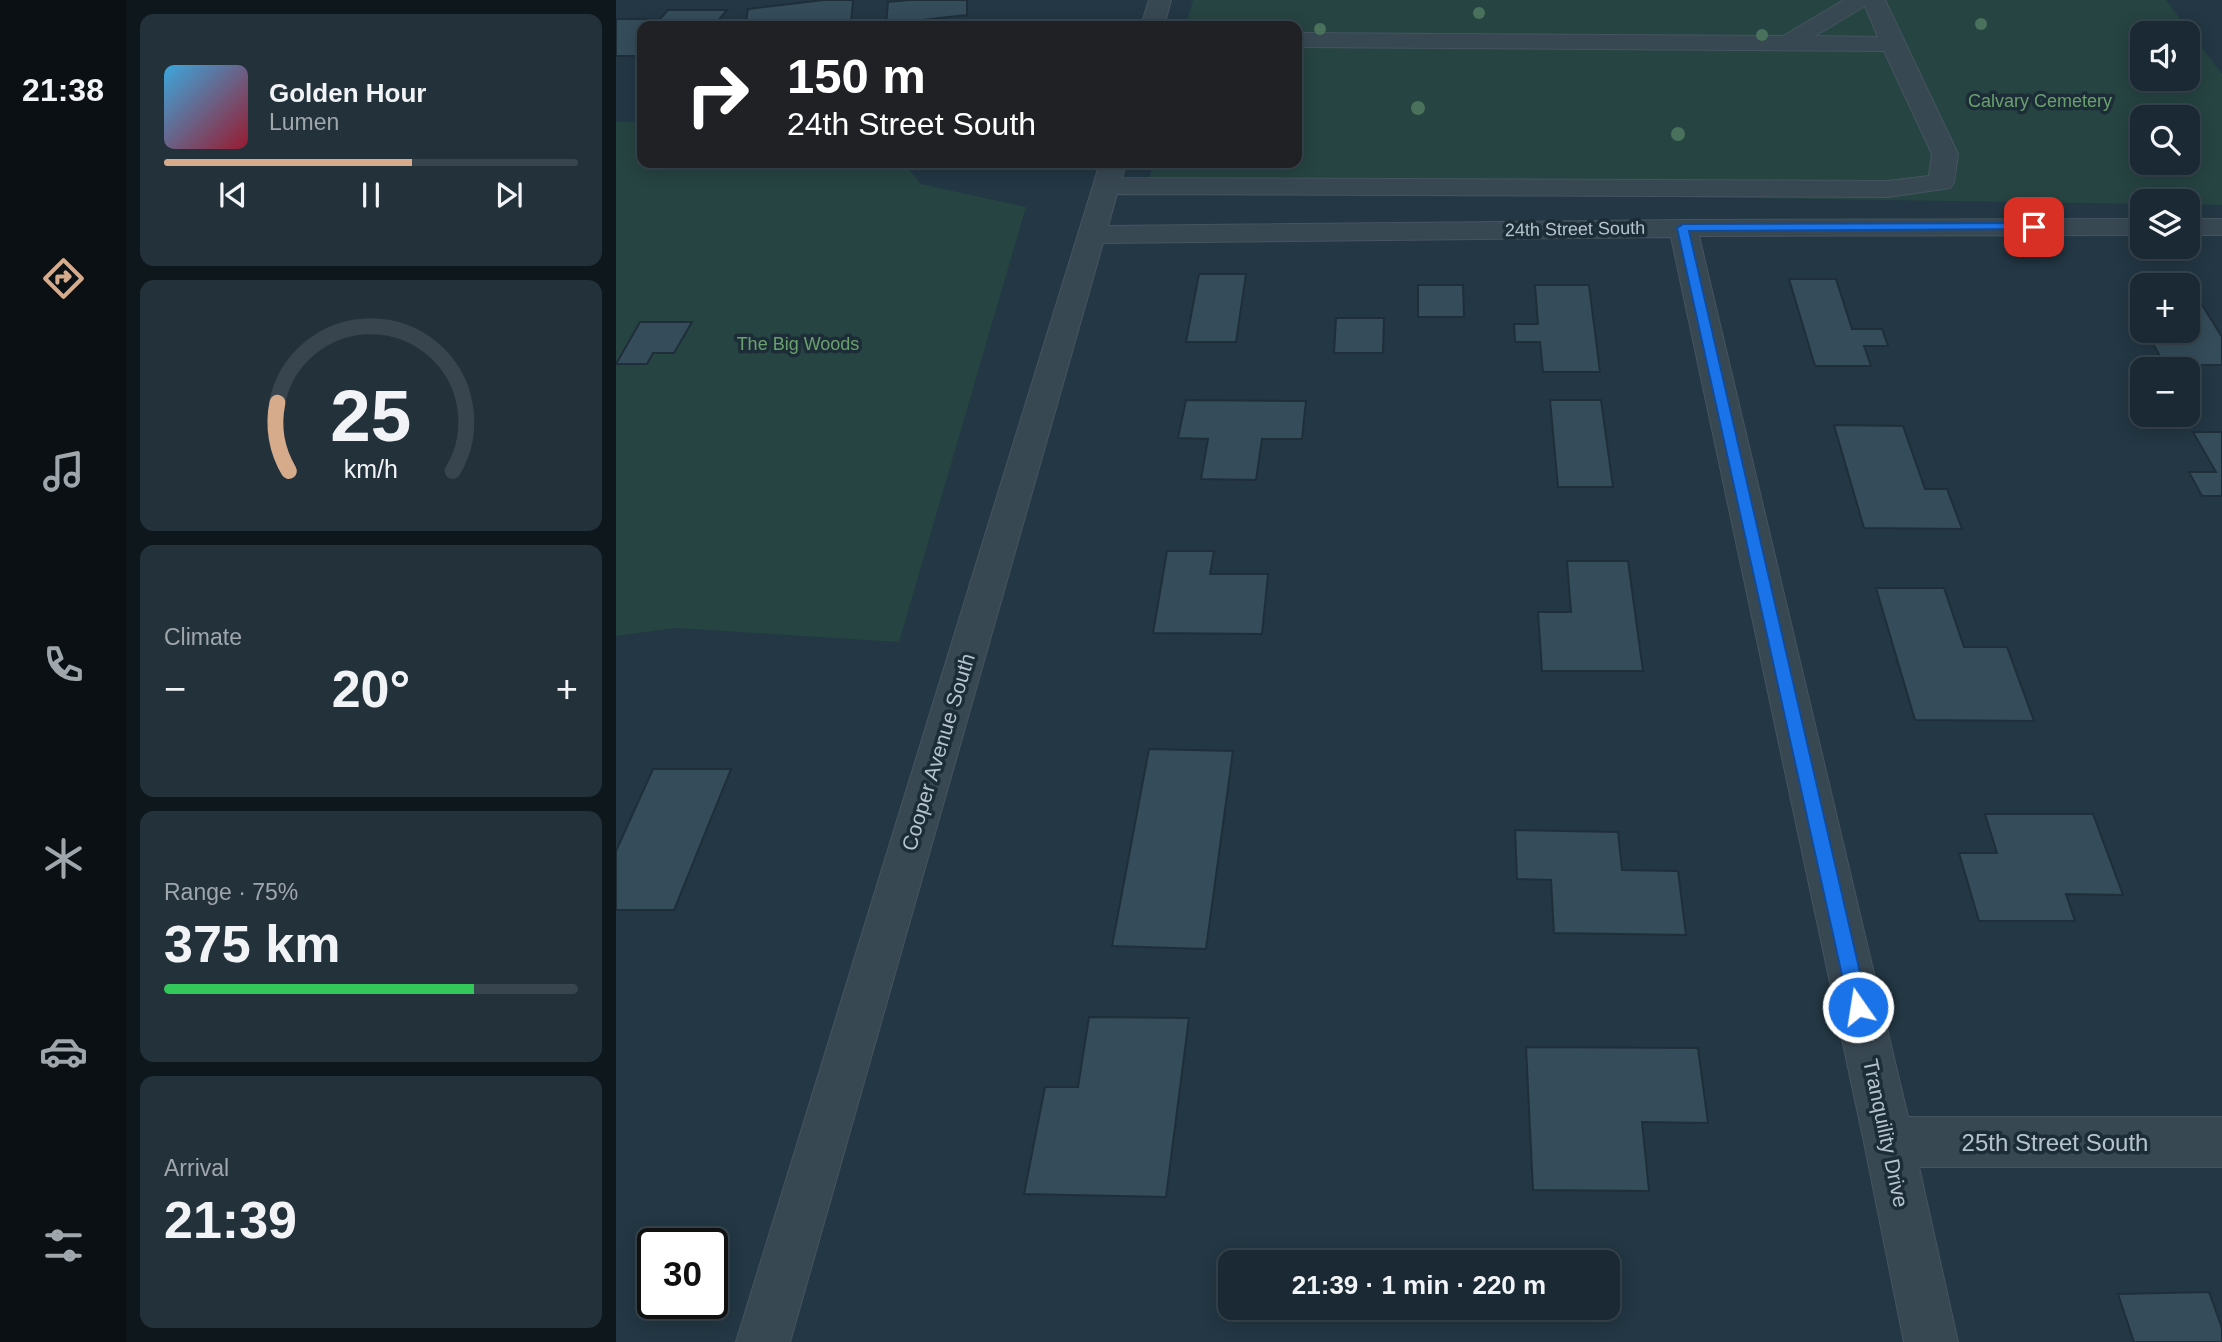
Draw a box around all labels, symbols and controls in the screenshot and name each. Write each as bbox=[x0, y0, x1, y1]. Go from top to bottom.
map controls bbox=[2130, 21, 2200, 427]
button: sound bbox=[2130, 21, 2200, 91]
icon: right bbox=[672, 49, 763, 140]
text: 150 m bbox=[787, 49, 926, 103]
text: 21:38 bbox=[22, 72, 104, 108]
text: Golden Hour bbox=[269, 78, 426, 108]
park label: Calvary Cemetery bbox=[1968, 91, 2112, 111]
button: search bbox=[2130, 105, 2200, 175]
text: 24th Street South bbox=[787, 106, 1036, 142]
text: Lumen bbox=[269, 109, 339, 135]
icon: previous bbox=[214, 176, 252, 214]
icon: pause bbox=[352, 176, 390, 214]
icon: next bbox=[490, 176, 528, 214]
button: layers bbox=[2130, 189, 2200, 259]
pin bbox=[2004, 197, 2064, 257]
icon: arrive bbox=[2015, 208, 2053, 246]
street label: 24th Street South bbox=[1505, 218, 1645, 240]
icon: directions bbox=[39, 254, 88, 303]
button: + bbox=[2130, 273, 2200, 343]
park label: The Big Woods bbox=[737, 334, 859, 354]
button: − bbox=[2130, 357, 2200, 427]
text: 25 bbox=[331, 376, 411, 457]
icon: music bbox=[39, 447, 88, 496]
text: km/h bbox=[344, 455, 398, 483]
text: Climate bbox=[164, 624, 242, 650]
icon: phone bbox=[39, 640, 88, 689]
street label: Cooper Avenue South bbox=[897, 651, 979, 853]
text: 20° bbox=[332, 660, 410, 718]
text: − bbox=[164, 668, 186, 710]
text: + bbox=[556, 668, 578, 710]
icon: climate bbox=[39, 834, 88, 883]
text: Range · 75% bbox=[164, 879, 298, 905]
text: 375 km bbox=[164, 915, 340, 973]
position arrow bbox=[1821, 970, 1895, 1044]
icon: car bbox=[39, 1027, 88, 1076]
street label: Tranquility Drive bbox=[1859, 1057, 1913, 1209]
street label: 25th Street South bbox=[1962, 1129, 2148, 1156]
text: Arrival bbox=[164, 1155, 229, 1181]
text: 21:39 bbox=[164, 1191, 297, 1249]
icon: filters bbox=[39, 1221, 88, 1270]
speed limit sign: 30 bbox=[637, 1228, 728, 1319]
text: 21:39 · 1 min · 220 m bbox=[1292, 1270, 1546, 1300]

